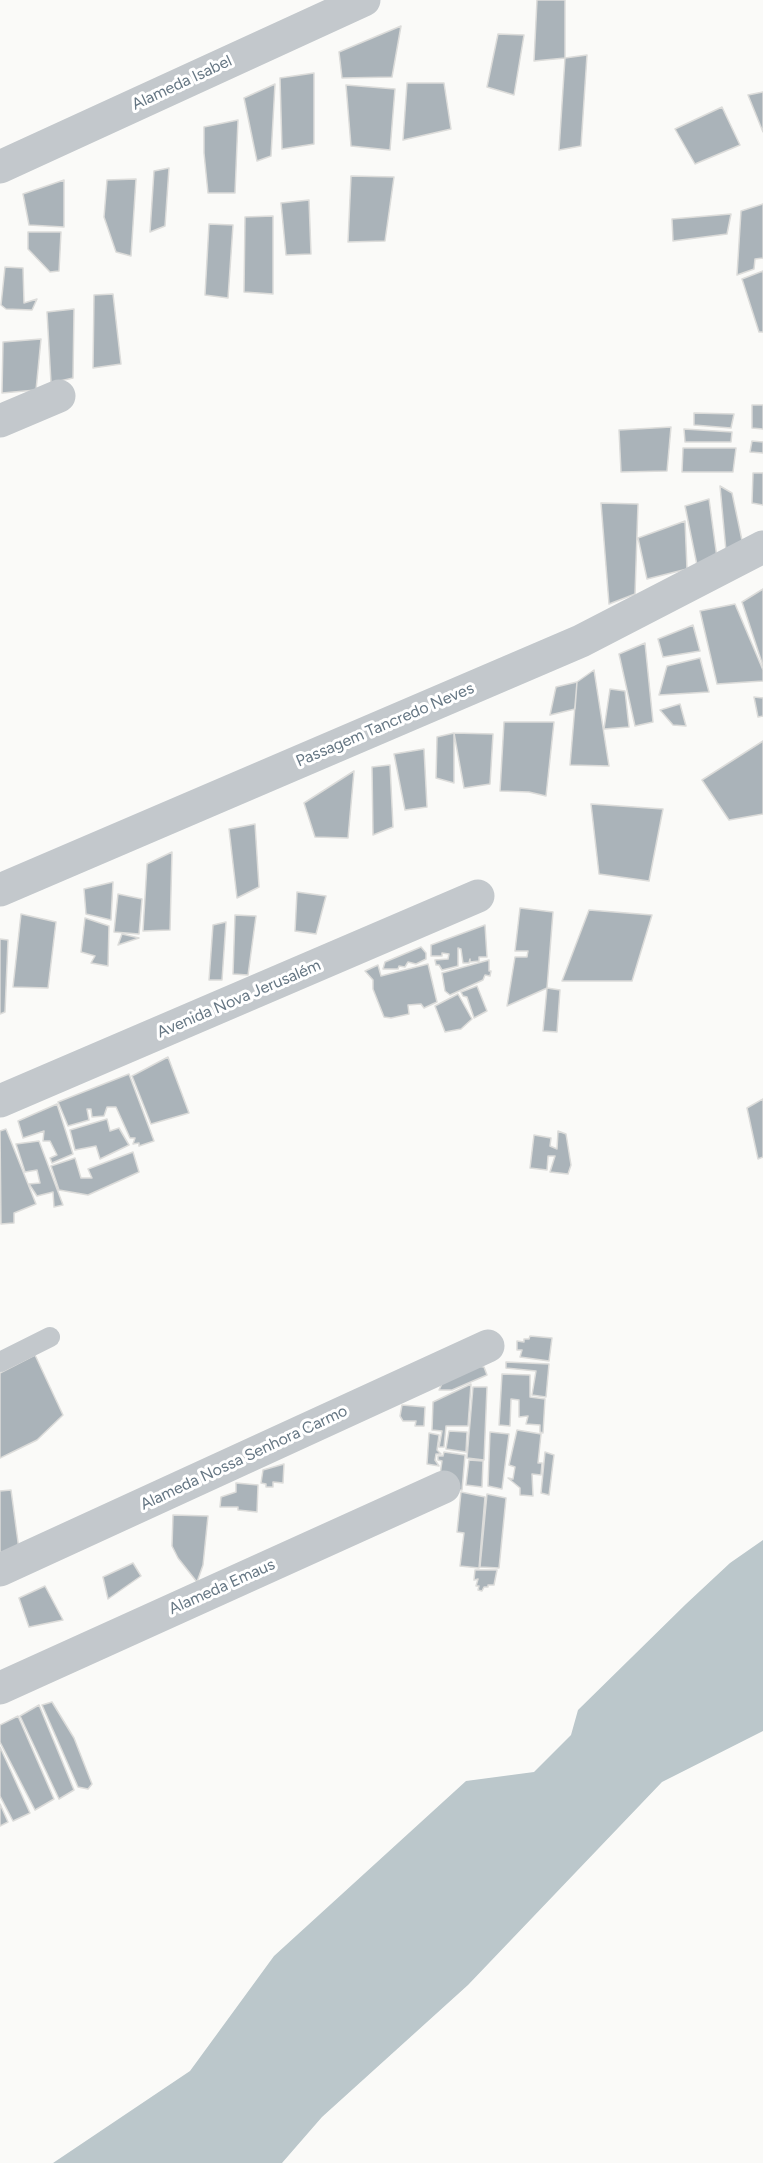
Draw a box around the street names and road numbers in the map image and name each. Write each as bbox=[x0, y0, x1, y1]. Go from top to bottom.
street label: Alameda Isabel bbox=[129, 51, 235, 115]
street label: Passagem Tancredo Neves bbox=[293, 679, 477, 771]
street label: Avenida Nova Jerusalém bbox=[154, 956, 324, 1042]
street label: Alameda Nossa Senhora Carmo bbox=[137, 1401, 351, 1515]
street label: Alameda Emaus bbox=[166, 1555, 278, 1619]

